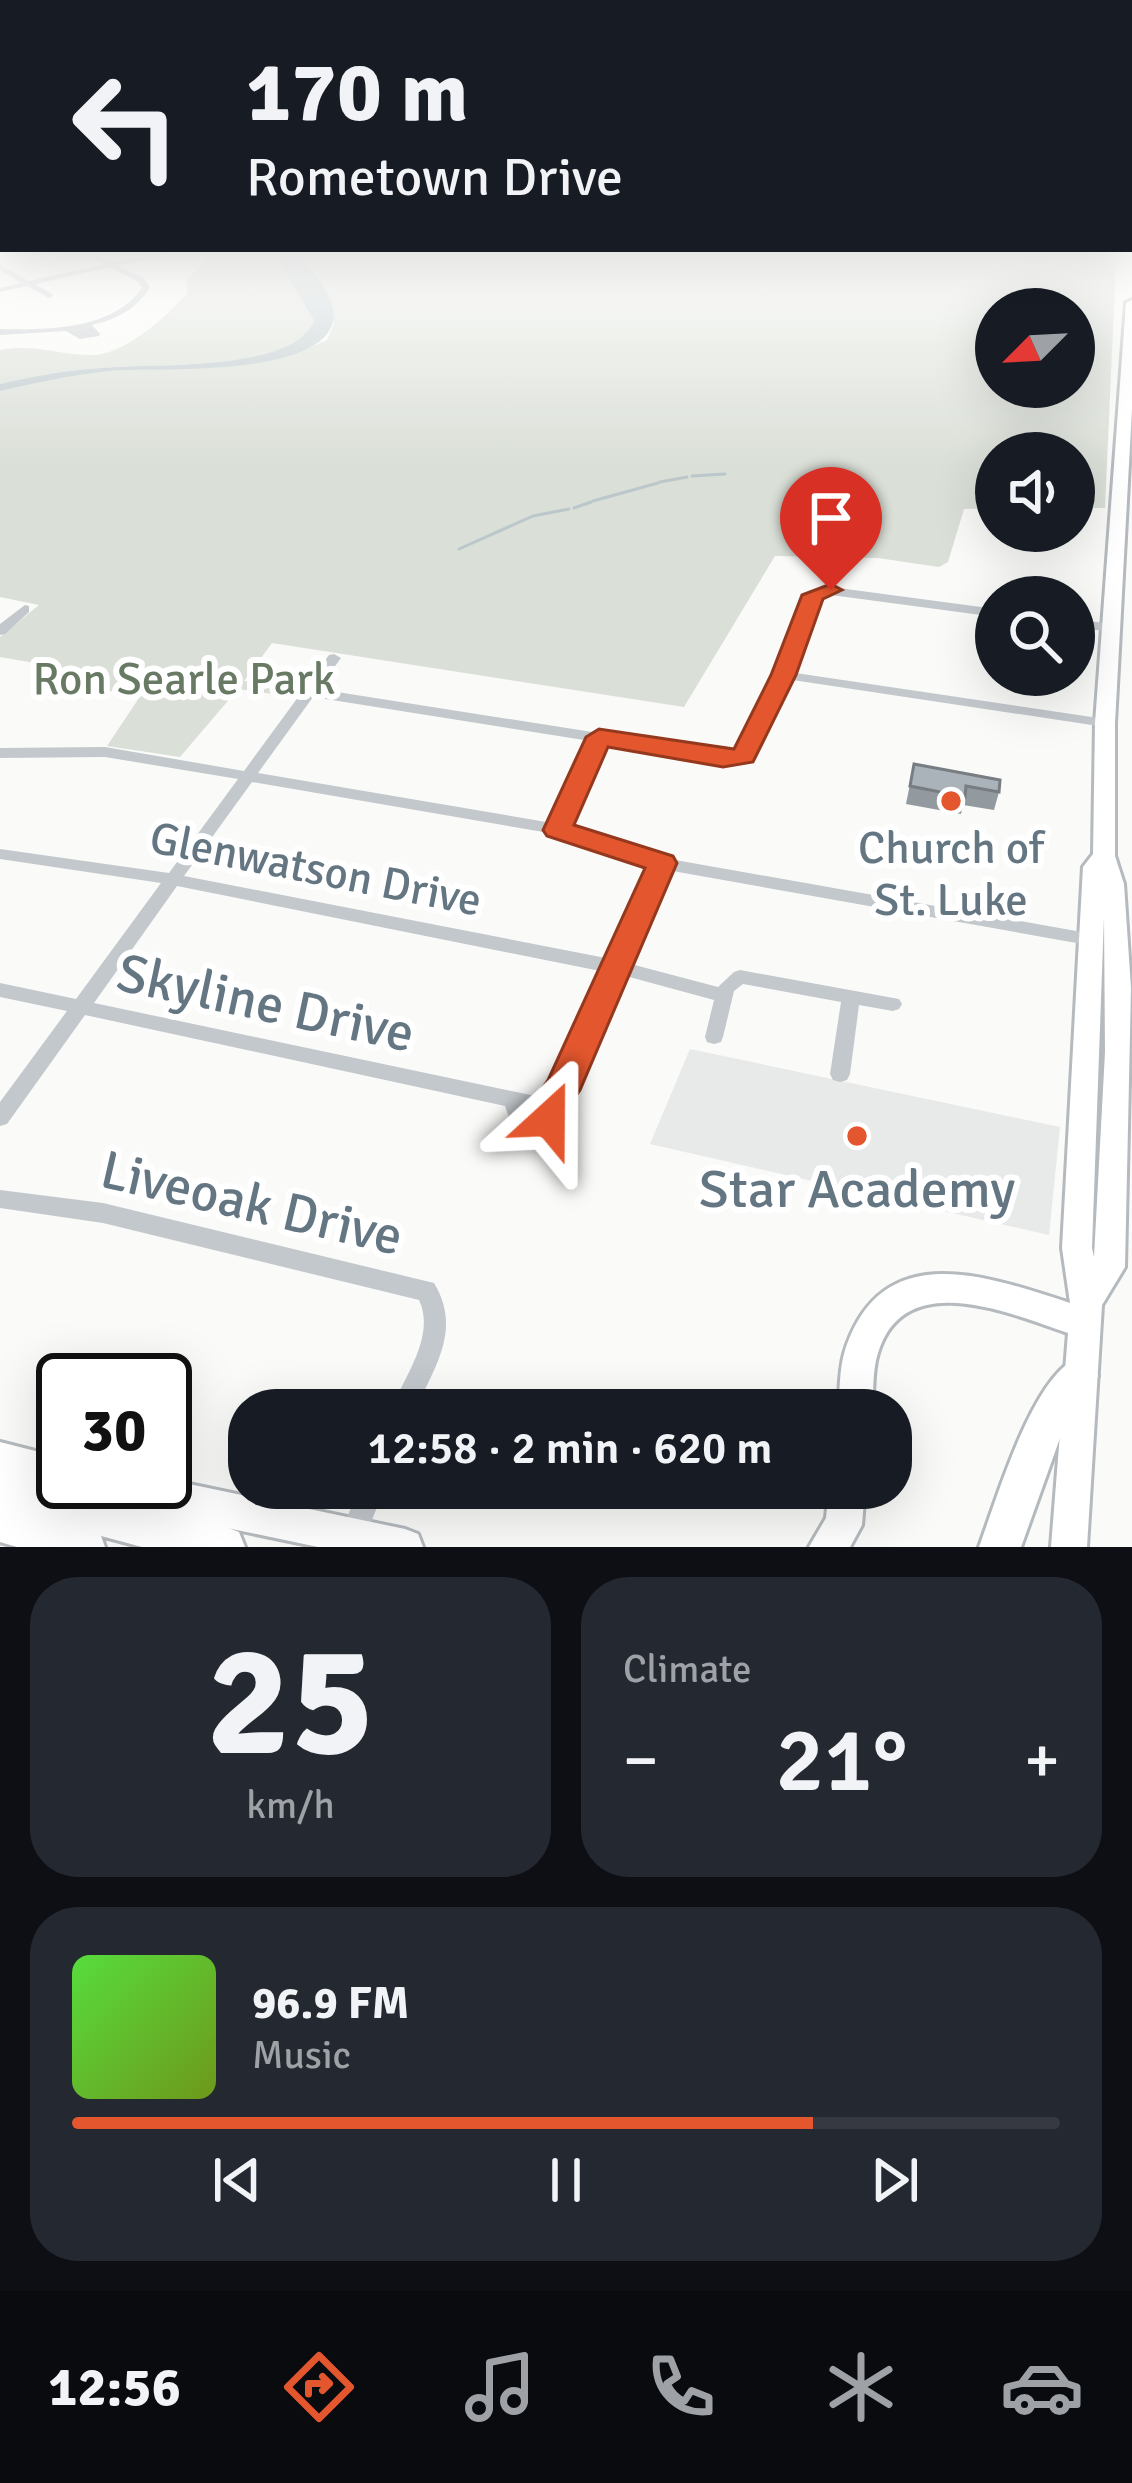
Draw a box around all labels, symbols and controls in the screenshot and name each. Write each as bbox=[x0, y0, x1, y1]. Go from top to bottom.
text: 170 m bbox=[246, 41, 468, 145]
icon: left bbox=[48, 48, 204, 204]
text: Rometown Drive bbox=[246, 144, 623, 211]
north arrow bbox=[975, 288, 1095, 408]
map controls bbox=[975, 288, 1095, 696]
button: sound bbox=[975, 432, 1095, 552]
pin bbox=[780, 467, 882, 590]
icon: arrive bbox=[798, 485, 864, 551]
button: search bbox=[975, 576, 1095, 696]
park label: Ron Searle Park bbox=[33, 652, 335, 707]
marker: Church of St. Luke bbox=[938, 788, 964, 814]
street label: Glenwatson Drive bbox=[145, 810, 486, 929]
place label: Church of St. Luke bbox=[858, 821, 1046, 928]
street label: Skyline Drive bbox=[111, 939, 420, 1068]
position arrow bbox=[486, 1056, 612, 1182]
marker: Star Academy bbox=[844, 1123, 870, 1149]
street label: Liveoak Drive bbox=[94, 1136, 409, 1271]
place label: Star Academy bbox=[699, 1156, 1015, 1223]
speed limit sign: 30 bbox=[36, 1353, 192, 1509]
text: 12:58 · 2 min · 620 m bbox=[368, 1421, 772, 1476]
text: 25 bbox=[206, 1606, 375, 1799]
text: Climate bbox=[623, 1645, 752, 1693]
text: 21° bbox=[776, 1705, 907, 1816]
text: − bbox=[623, 1720, 659, 1801]
text: + bbox=[1024, 1720, 1060, 1801]
text: km/h bbox=[246, 1781, 335, 1829]
text: 96.9 FM bbox=[252, 1976, 409, 2031]
text: Music bbox=[252, 2031, 351, 2079]
icon: previous bbox=[204, 2147, 270, 2213]
icon: pause bbox=[533, 2147, 599, 2213]
icon: next bbox=[862, 2147, 928, 2213]
icon: directions bbox=[277, 2345, 361, 2429]
icon: music bbox=[458, 2345, 542, 2429]
icon: phone bbox=[639, 2345, 723, 2429]
icon: climate bbox=[819, 2345, 903, 2429]
icon: car bbox=[1000, 2345, 1084, 2429]
text: 12:56 bbox=[48, 2354, 181, 2421]

